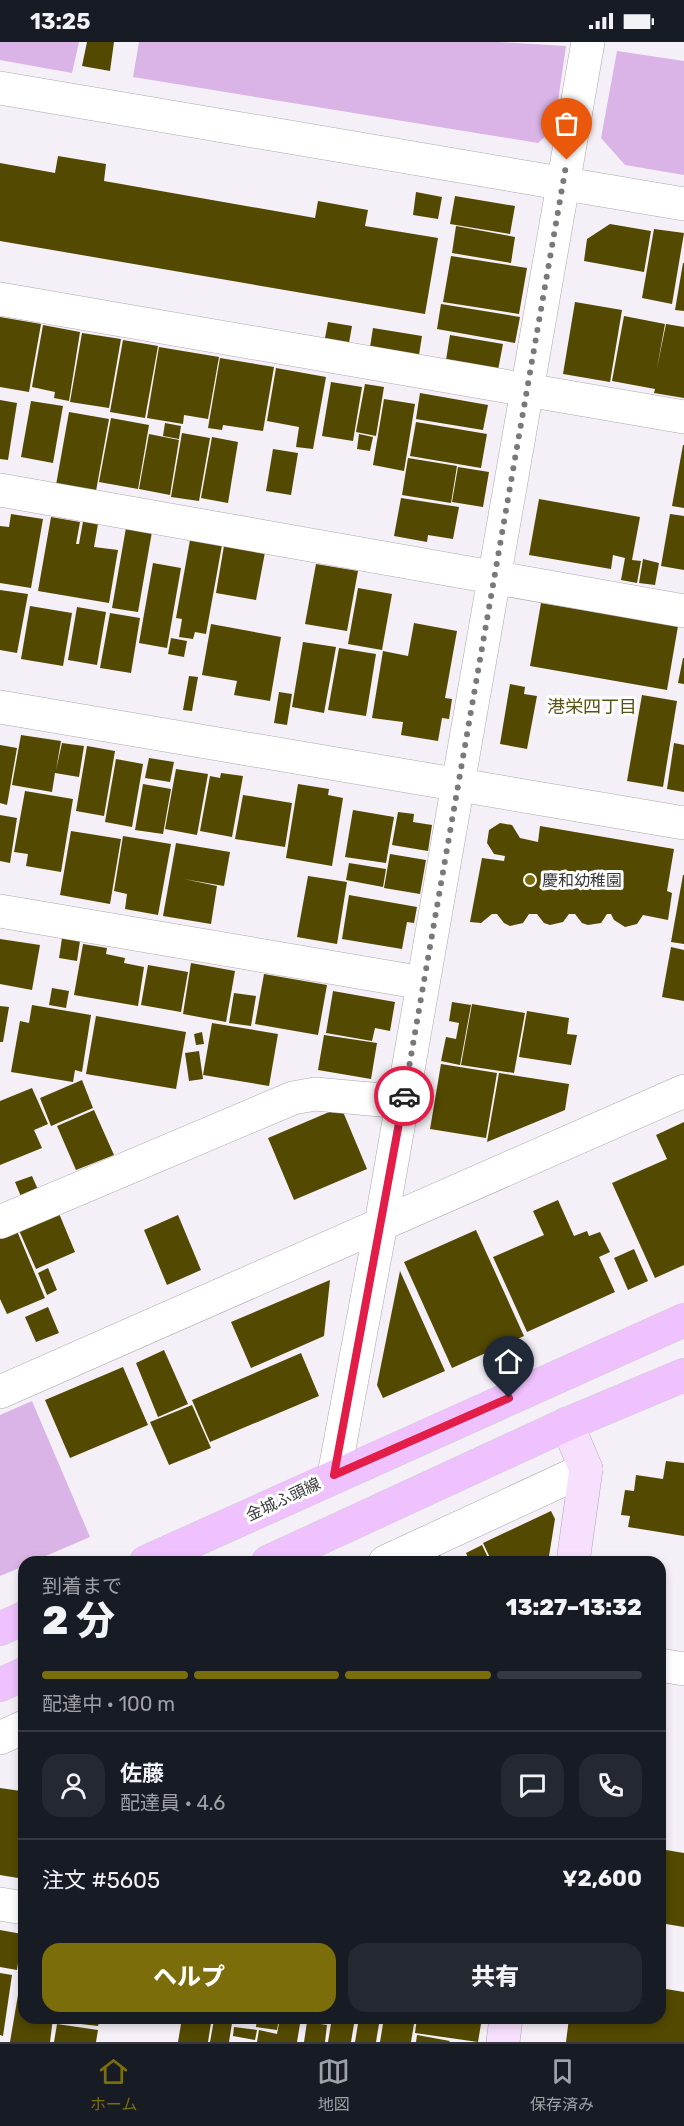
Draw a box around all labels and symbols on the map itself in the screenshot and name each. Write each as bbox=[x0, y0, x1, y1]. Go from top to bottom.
pin bbox=[541, 98, 592, 160]
district label: 港栄四丁目 bbox=[547, 696, 637, 718]
place label: 慶和幼稚園 bbox=[542, 871, 622, 890]
marker: 慶和幼稚園 bbox=[523, 873, 537, 887]
courier bbox=[374, 1066, 434, 1126]
pin bbox=[483, 1336, 534, 1398]
street label: 金城ふ頭線 bbox=[243, 1474, 323, 1525]

